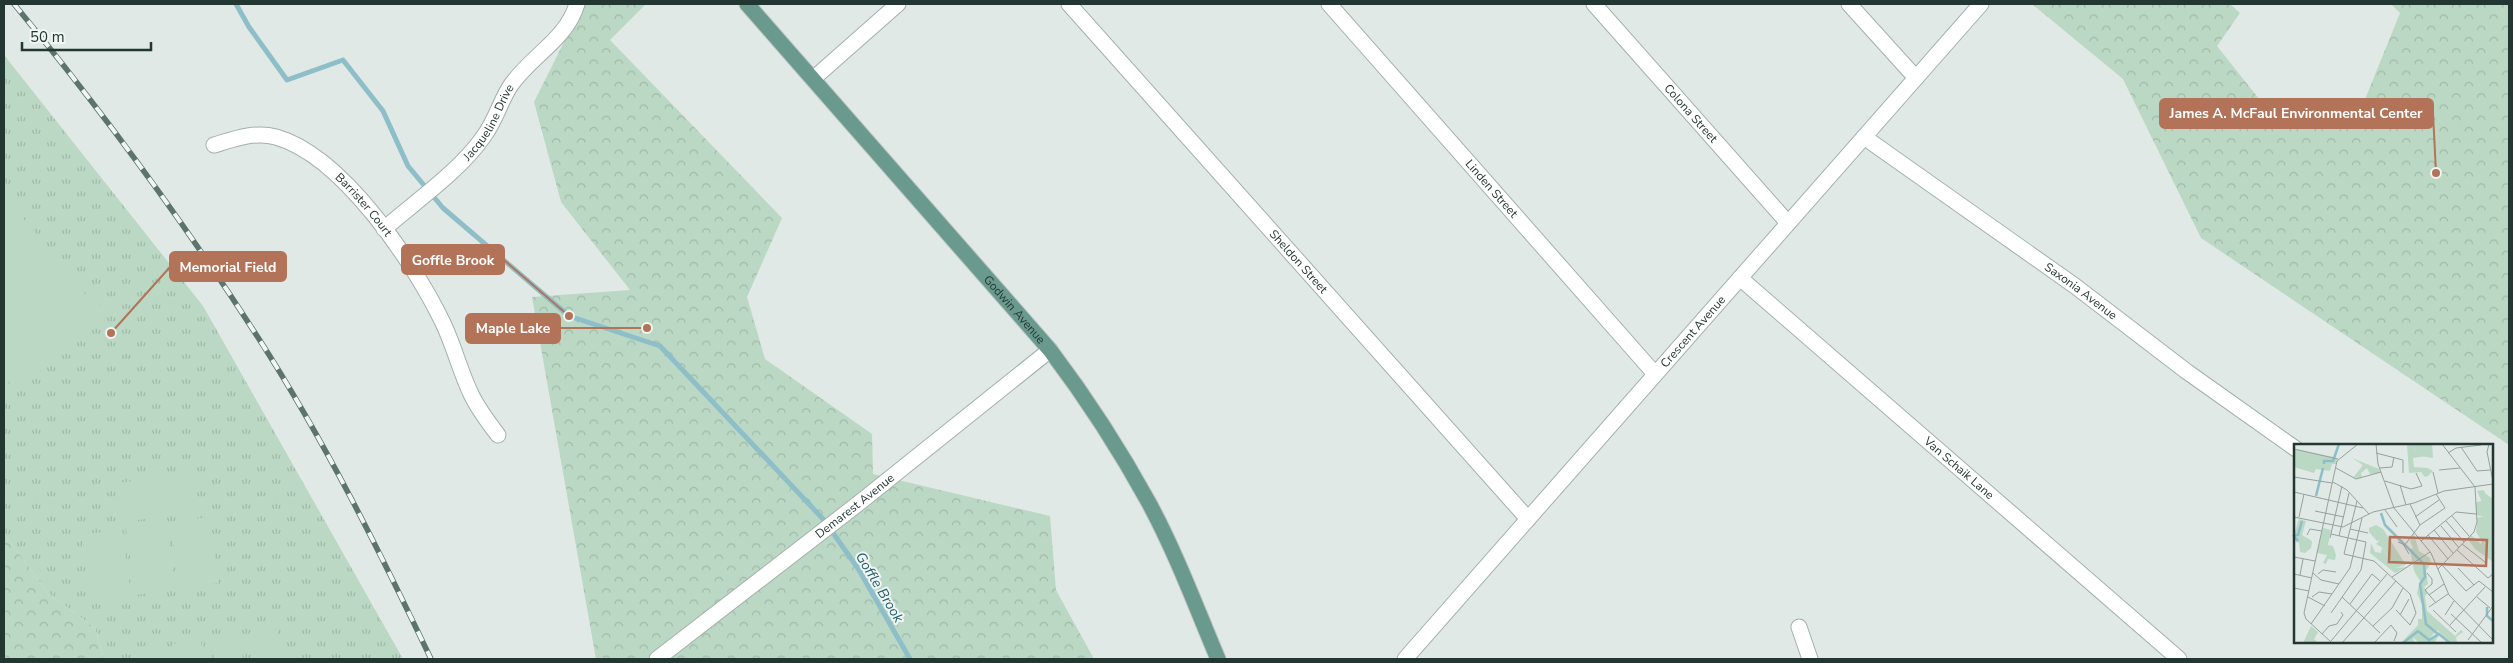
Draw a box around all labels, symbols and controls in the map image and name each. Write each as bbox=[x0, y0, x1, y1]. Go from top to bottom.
scale bar bbox=[22, 20, 151, 52]
text: 50 m bbox=[30, 27, 65, 47]
street label: Colona Street bbox=[1660, 80, 1722, 147]
street label: Jacqueline Drive bbox=[459, 81, 518, 165]
callout: James A. McFaul Environmental Center bbox=[2160, 99, 2433, 128]
text: James A. McFaul Environmental Center bbox=[2169, 104, 2423, 123]
street label: Linden Street bbox=[1462, 156, 1522, 222]
street label: Barrister Court bbox=[332, 169, 396, 240]
street label: Sheldon Street bbox=[1266, 226, 1332, 298]
callout: Goffle Brook bbox=[402, 245, 504, 274]
text: Goffle Brook bbox=[412, 251, 495, 270]
callout: Memorial Field bbox=[170, 252, 286, 281]
text: Memorial Field bbox=[180, 258, 276, 277]
street label: Saxonia Avenue bbox=[2041, 259, 2120, 323]
street label: Godwin Avenue bbox=[980, 272, 1049, 347]
street label: Crescent Avenue bbox=[1657, 292, 1729, 371]
callout: Maple Lake bbox=[466, 314, 560, 343]
text: Maple Lake bbox=[476, 319, 551, 338]
street label: Van Schaik Lane bbox=[1920, 433, 1998, 503]
inset map bbox=[2294, 444, 2493, 643]
street label: Demarest Avenue bbox=[812, 470, 898, 542]
water label: Goffle Brook bbox=[851, 548, 909, 627]

